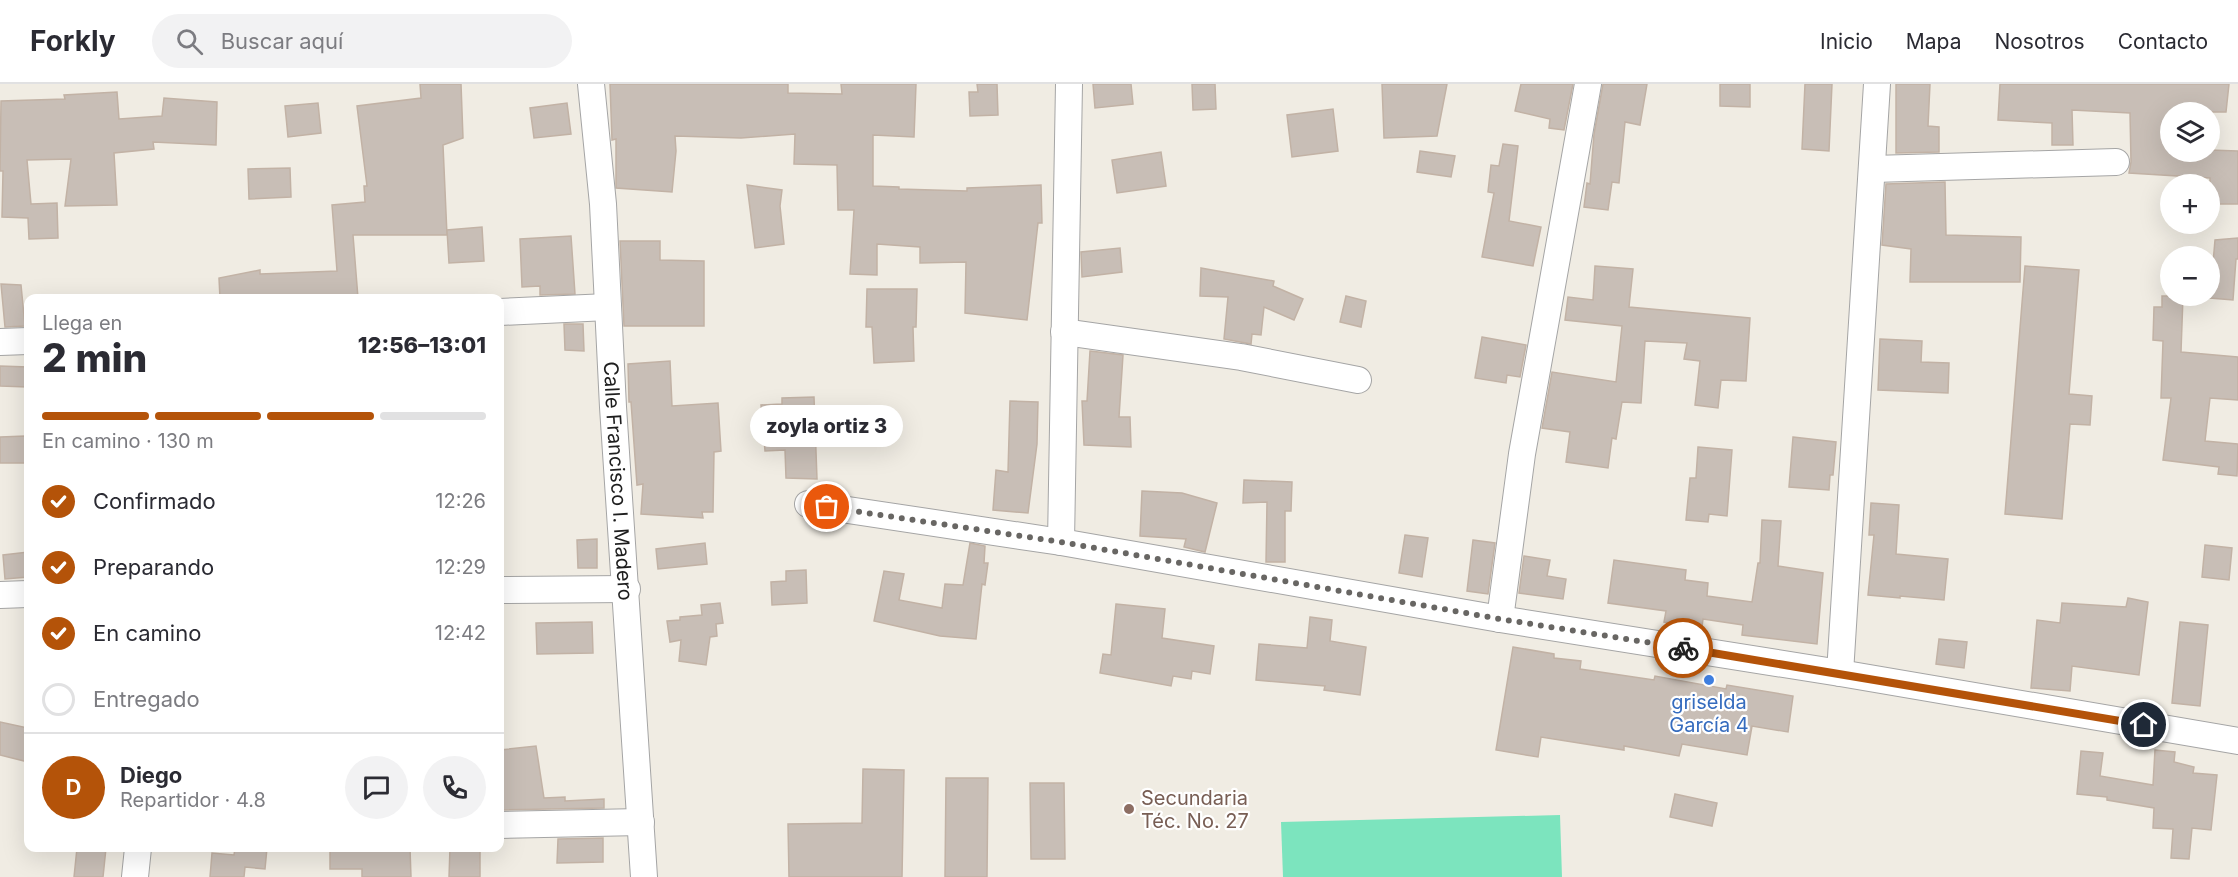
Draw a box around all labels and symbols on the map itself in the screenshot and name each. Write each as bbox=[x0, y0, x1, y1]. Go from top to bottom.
street label: Calle Francisco I. Madero bbox=[599, 361, 638, 601]
callout: zoyla ortiz 3 bbox=[750, 405, 904, 447]
pin bbox=[801, 481, 852, 532]
courier bbox=[1653, 618, 1713, 678]
marker: griselda García 4 bbox=[1702, 673, 1716, 687]
place label: griselda García 4 bbox=[1669, 690, 1749, 737]
pin bbox=[2118, 699, 2169, 750]
place label: Secundaria Téc. No. 27 bbox=[1141, 786, 1249, 833]
marker: Secundaria Téc. No. 27 bbox=[1122, 802, 1136, 816]

